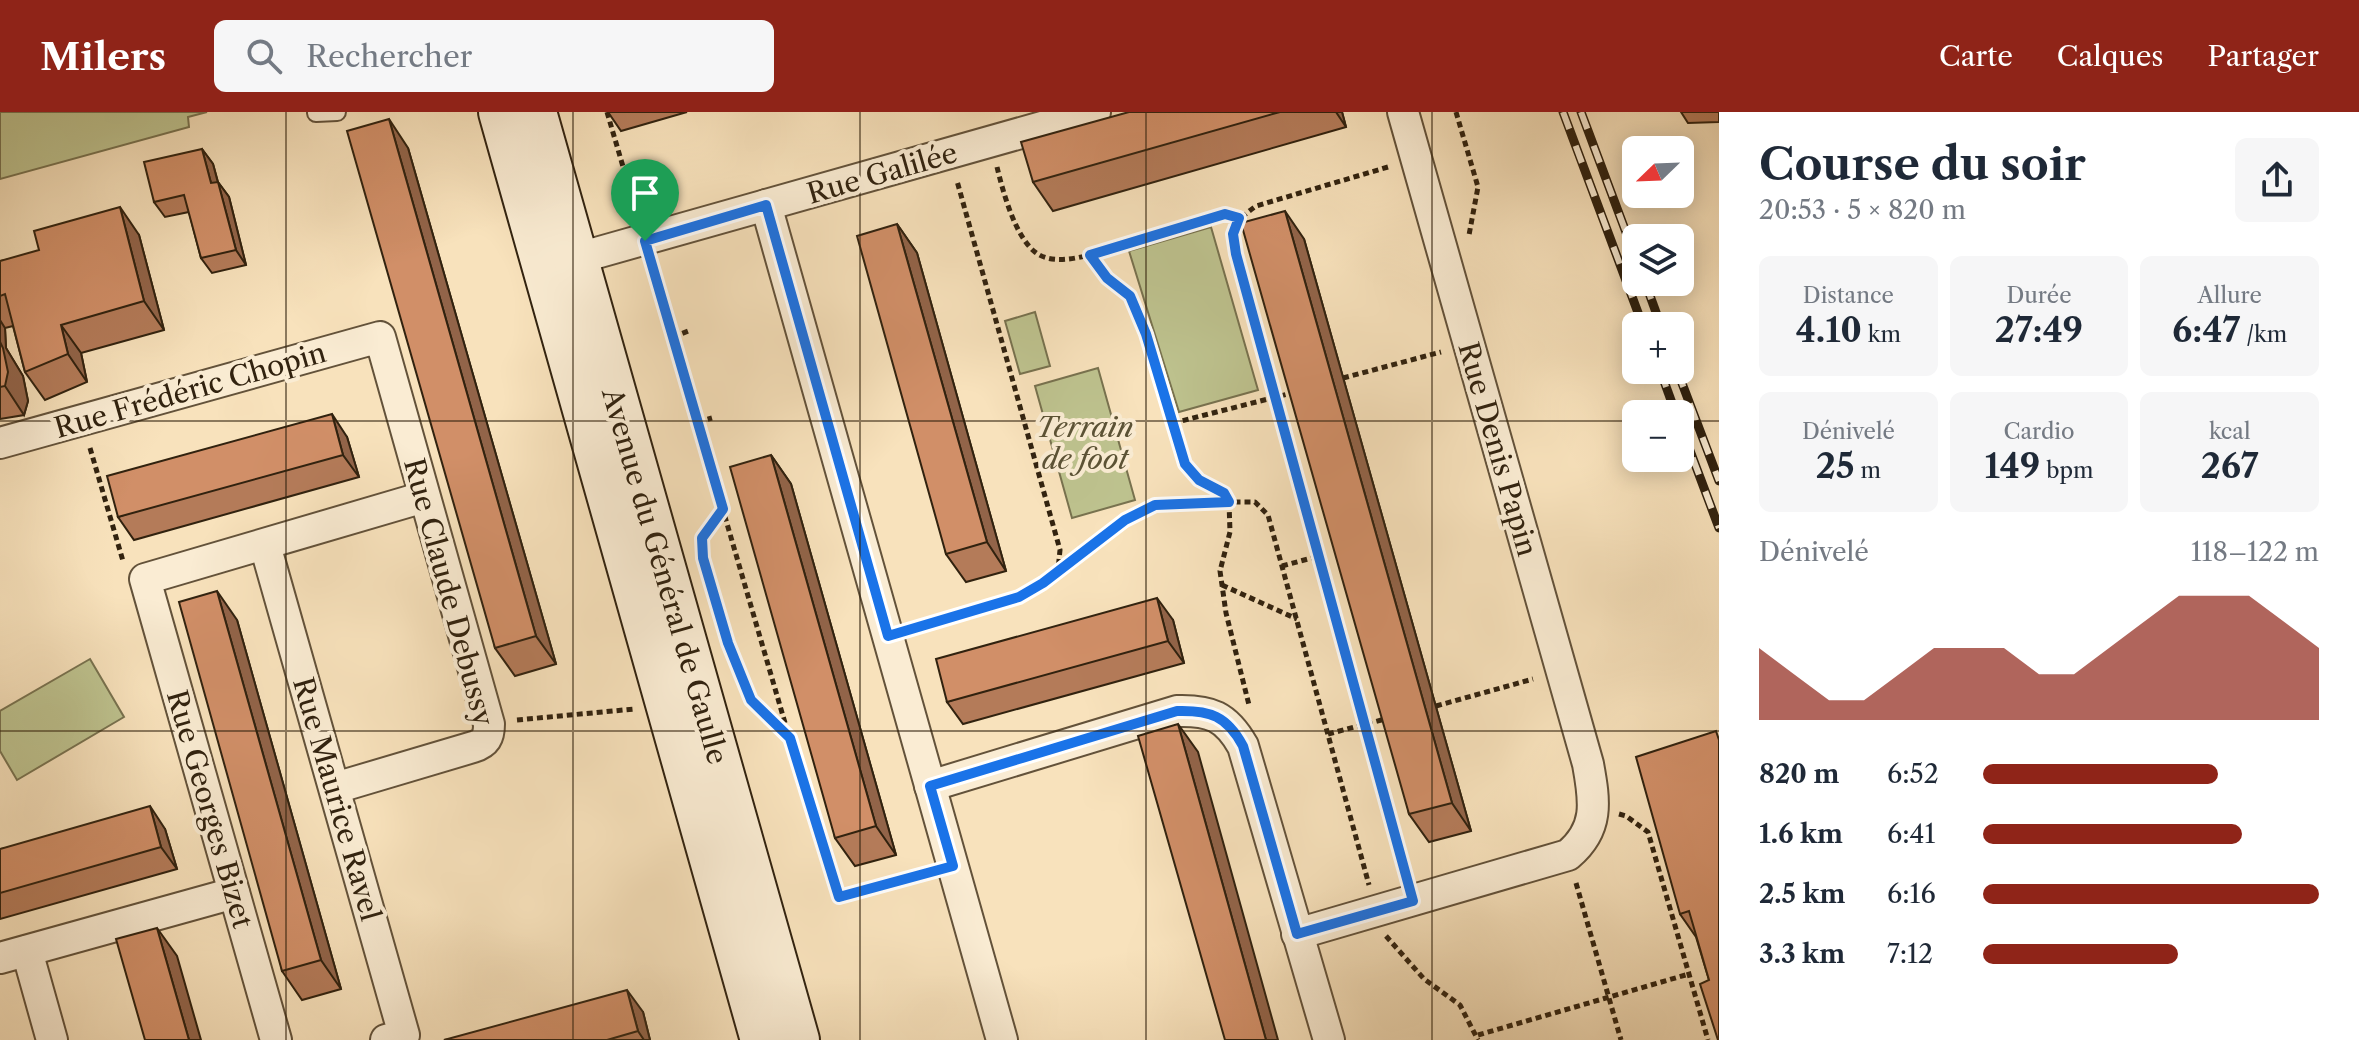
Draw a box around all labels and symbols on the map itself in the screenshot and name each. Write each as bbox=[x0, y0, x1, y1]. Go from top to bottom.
street label: Rue Galilée bbox=[803, 135, 961, 211]
north arrow bbox=[1622, 136, 1694, 208]
pin bbox=[611, 159, 679, 241]
street label: Rue Frédéric Chopin bbox=[50, 335, 330, 445]
street label: Rue Denis Papin bbox=[1451, 338, 1545, 560]
street label: Avenue du Général de Gaulle bbox=[595, 383, 735, 768]
park label: Terrain de foot bbox=[1036, 410, 1134, 476]
street label: Rue Claude Debussy bbox=[397, 455, 501, 730]
street label: Rue Maurice Ravel bbox=[286, 673, 388, 925]
street label: Rue Georges Bizet bbox=[160, 686, 260, 932]

